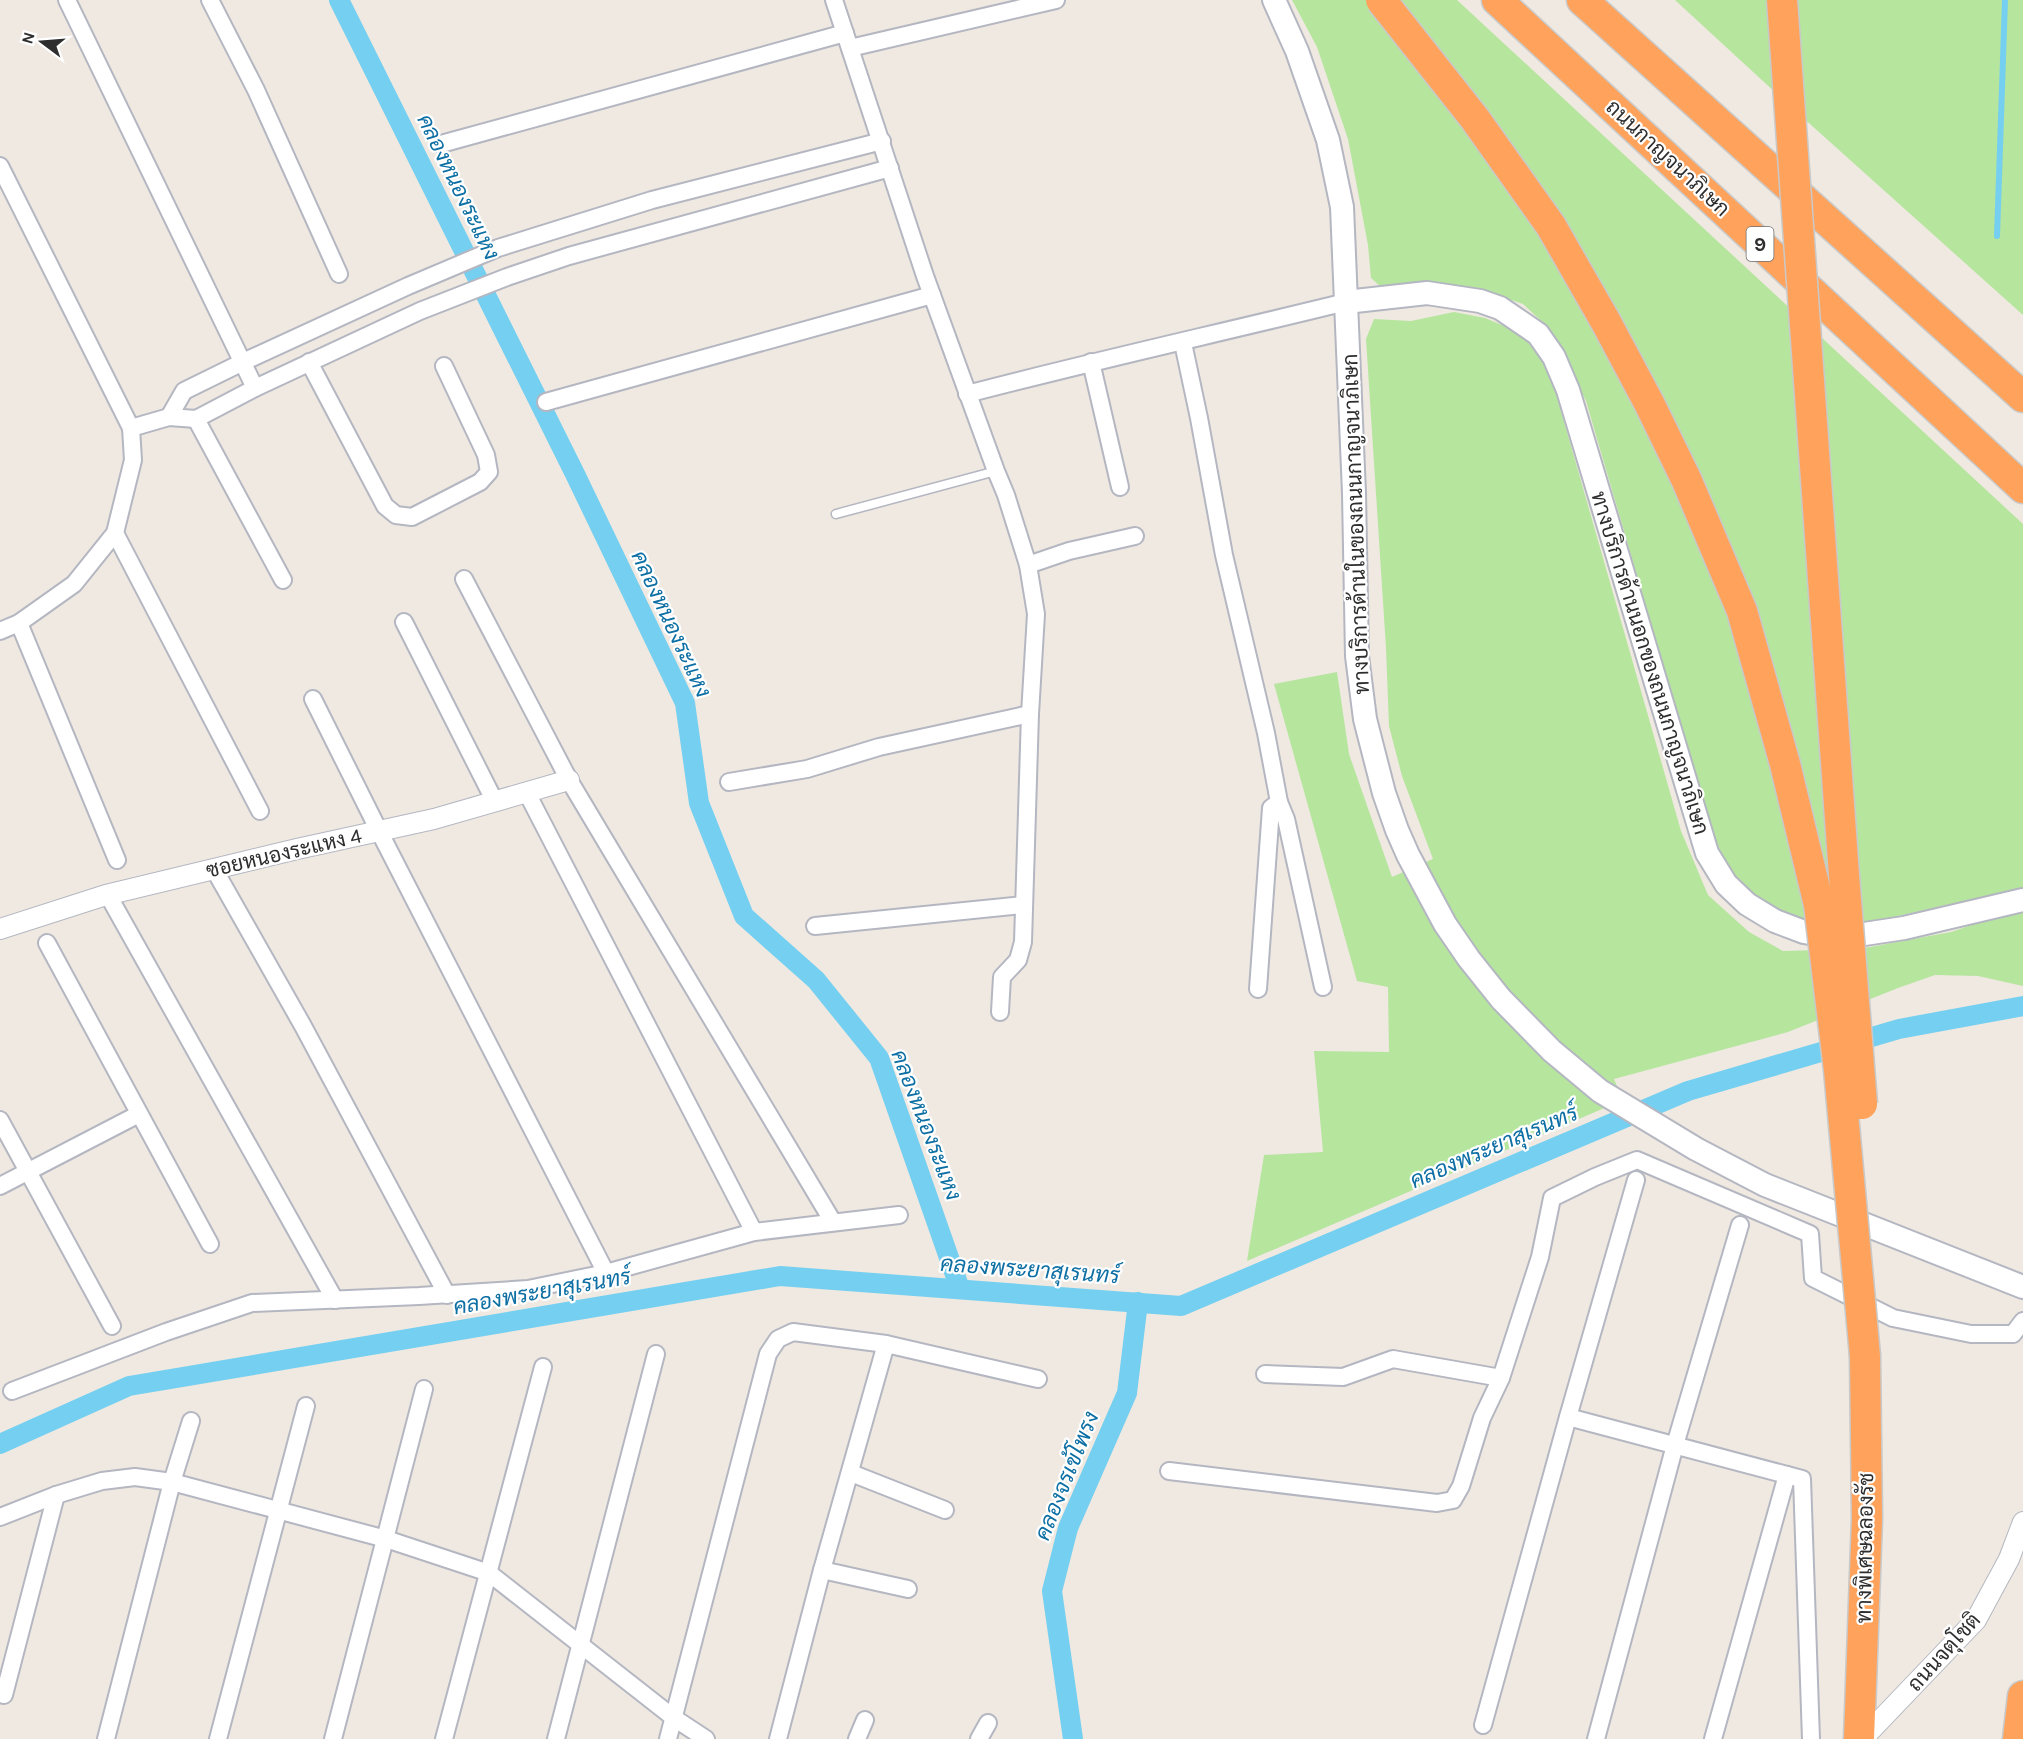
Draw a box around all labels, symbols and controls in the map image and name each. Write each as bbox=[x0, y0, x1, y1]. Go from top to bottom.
north arrow bbox=[12, 12, 72, 72]
text: N bbox=[17, 30, 39, 46]
street label: ถนนกาญจนาภิเษก bbox=[1601, 95, 1735, 221]
water label: คลองหนองระแหง bbox=[411, 110, 505, 264]
road number: 9 bbox=[1746, 227, 1774, 261]
street label: ทางบริการด้านในของถนนกาญจนาภิเษก bbox=[1337, 353, 1374, 695]
street label: ทางบริการด้านนอกของถนนกาญจนาภิเษก bbox=[1586, 489, 1714, 837]
water label: คลองหนองระแหง bbox=[626, 546, 716, 702]
street label: ซอยหนองระแหง 4 bbox=[204, 823, 364, 883]
water label: คลองหนองระแหง bbox=[885, 1046, 967, 1204]
water label: คลองพระยาสุเรนทร์ bbox=[1405, 1097, 1585, 1196]
water label: คลองพระยาสุเรนทร์ bbox=[939, 1249, 1124, 1291]
water label: คลองพระยาสุเรนทร์ bbox=[451, 1261, 636, 1322]
water label: คลองจรเข้โพรง bbox=[1028, 1407, 1105, 1544]
street label: ทางพิเศษฉลองรัช bbox=[1852, 1472, 1878, 1624]
street label: ถนนจตุโชติ bbox=[1902, 1607, 1987, 1697]

